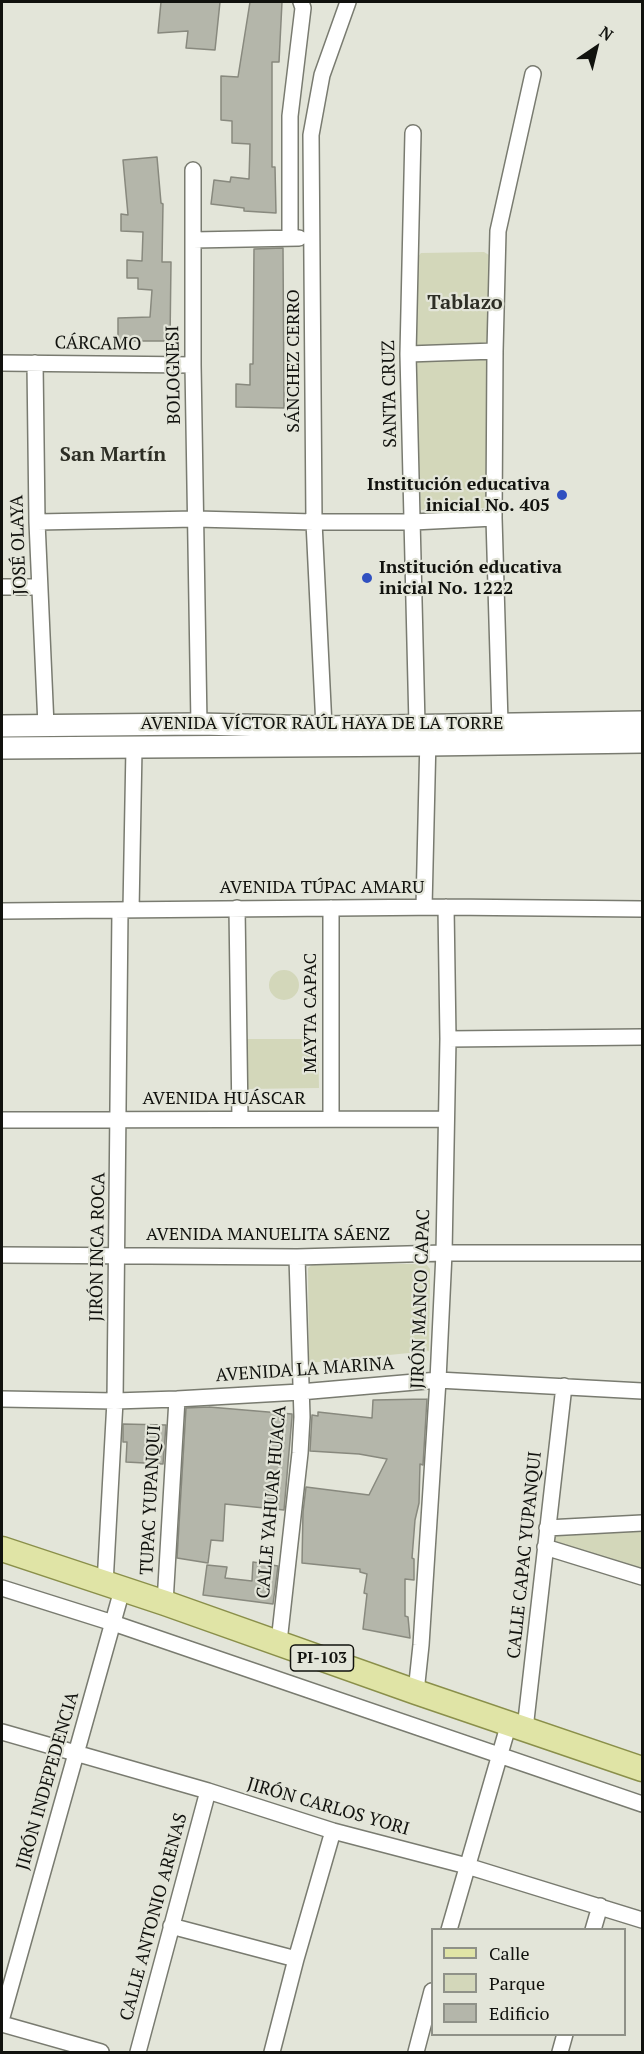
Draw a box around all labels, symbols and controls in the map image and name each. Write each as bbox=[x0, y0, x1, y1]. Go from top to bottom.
north arrow bbox=[566, 18, 626, 78]
text: N bbox=[595, 21, 618, 46]
street label: SÁNCHEZ CERRO bbox=[283, 289, 305, 433]
district label: Tablazo bbox=[427, 291, 503, 315]
street label: BOLOGNESI bbox=[162, 325, 186, 425]
street label: CÁRCAMO bbox=[54, 332, 142, 356]
street label: SANTA CRUZ bbox=[378, 340, 402, 448]
district label: San Martín bbox=[60, 443, 166, 467]
place label: Institución educativa inicial No. 405 bbox=[367, 474, 550, 516]
marker: Institución educativa inicial No. 405 bbox=[555, 488, 569, 502]
street label: JOSÉ OLAYA bbox=[6, 495, 32, 595]
place label: Institución educativa inicial No. 1222 bbox=[379, 557, 562, 600]
marker: Institución educativa inicial No. 1222 bbox=[360, 571, 374, 585]
street label: AVENIDA VÍCTOR RAÚL HAYA DE LA TORRE bbox=[141, 713, 503, 735]
street label: AVENIDA TÚPAC AMARU bbox=[220, 877, 424, 899]
street label: MAYTA CAPAC bbox=[300, 953, 322, 1073]
street label: AVENIDA HUÁSCAR bbox=[142, 1088, 306, 1110]
street label: JIRÓN INCA ROCA bbox=[86, 1172, 110, 1322]
street label: JIRÓN MANCO CAPAC bbox=[407, 1209, 435, 1389]
street label: AVENIDA MANUELITA SÁENZ bbox=[146, 1224, 390, 1246]
street label: AVENIDA LA MARINA bbox=[215, 1353, 395, 1387]
street label: CALLE YAHUAR HUACA bbox=[253, 1405, 291, 1599]
street label: TUPAC YUPANQUI bbox=[136, 1424, 166, 1576]
street label: CALLE CAPAC YUPANQUI bbox=[503, 1450, 547, 1660]
road number: PI-103 bbox=[290, 1645, 354, 1671]
street label: JIRÓN INDEPEDENCIA bbox=[12, 1689, 84, 1873]
street label: JIRÓN CARLOS YORI bbox=[244, 1773, 412, 1841]
street label: CALLE ANTONIO ARENAS bbox=[116, 1811, 192, 2023]
legend bbox=[431, 1928, 626, 2036]
text: Calle bbox=[489, 1941, 530, 1965]
text: Parque bbox=[489, 1971, 545, 1995]
text: Edificio bbox=[489, 2001, 549, 2025]

